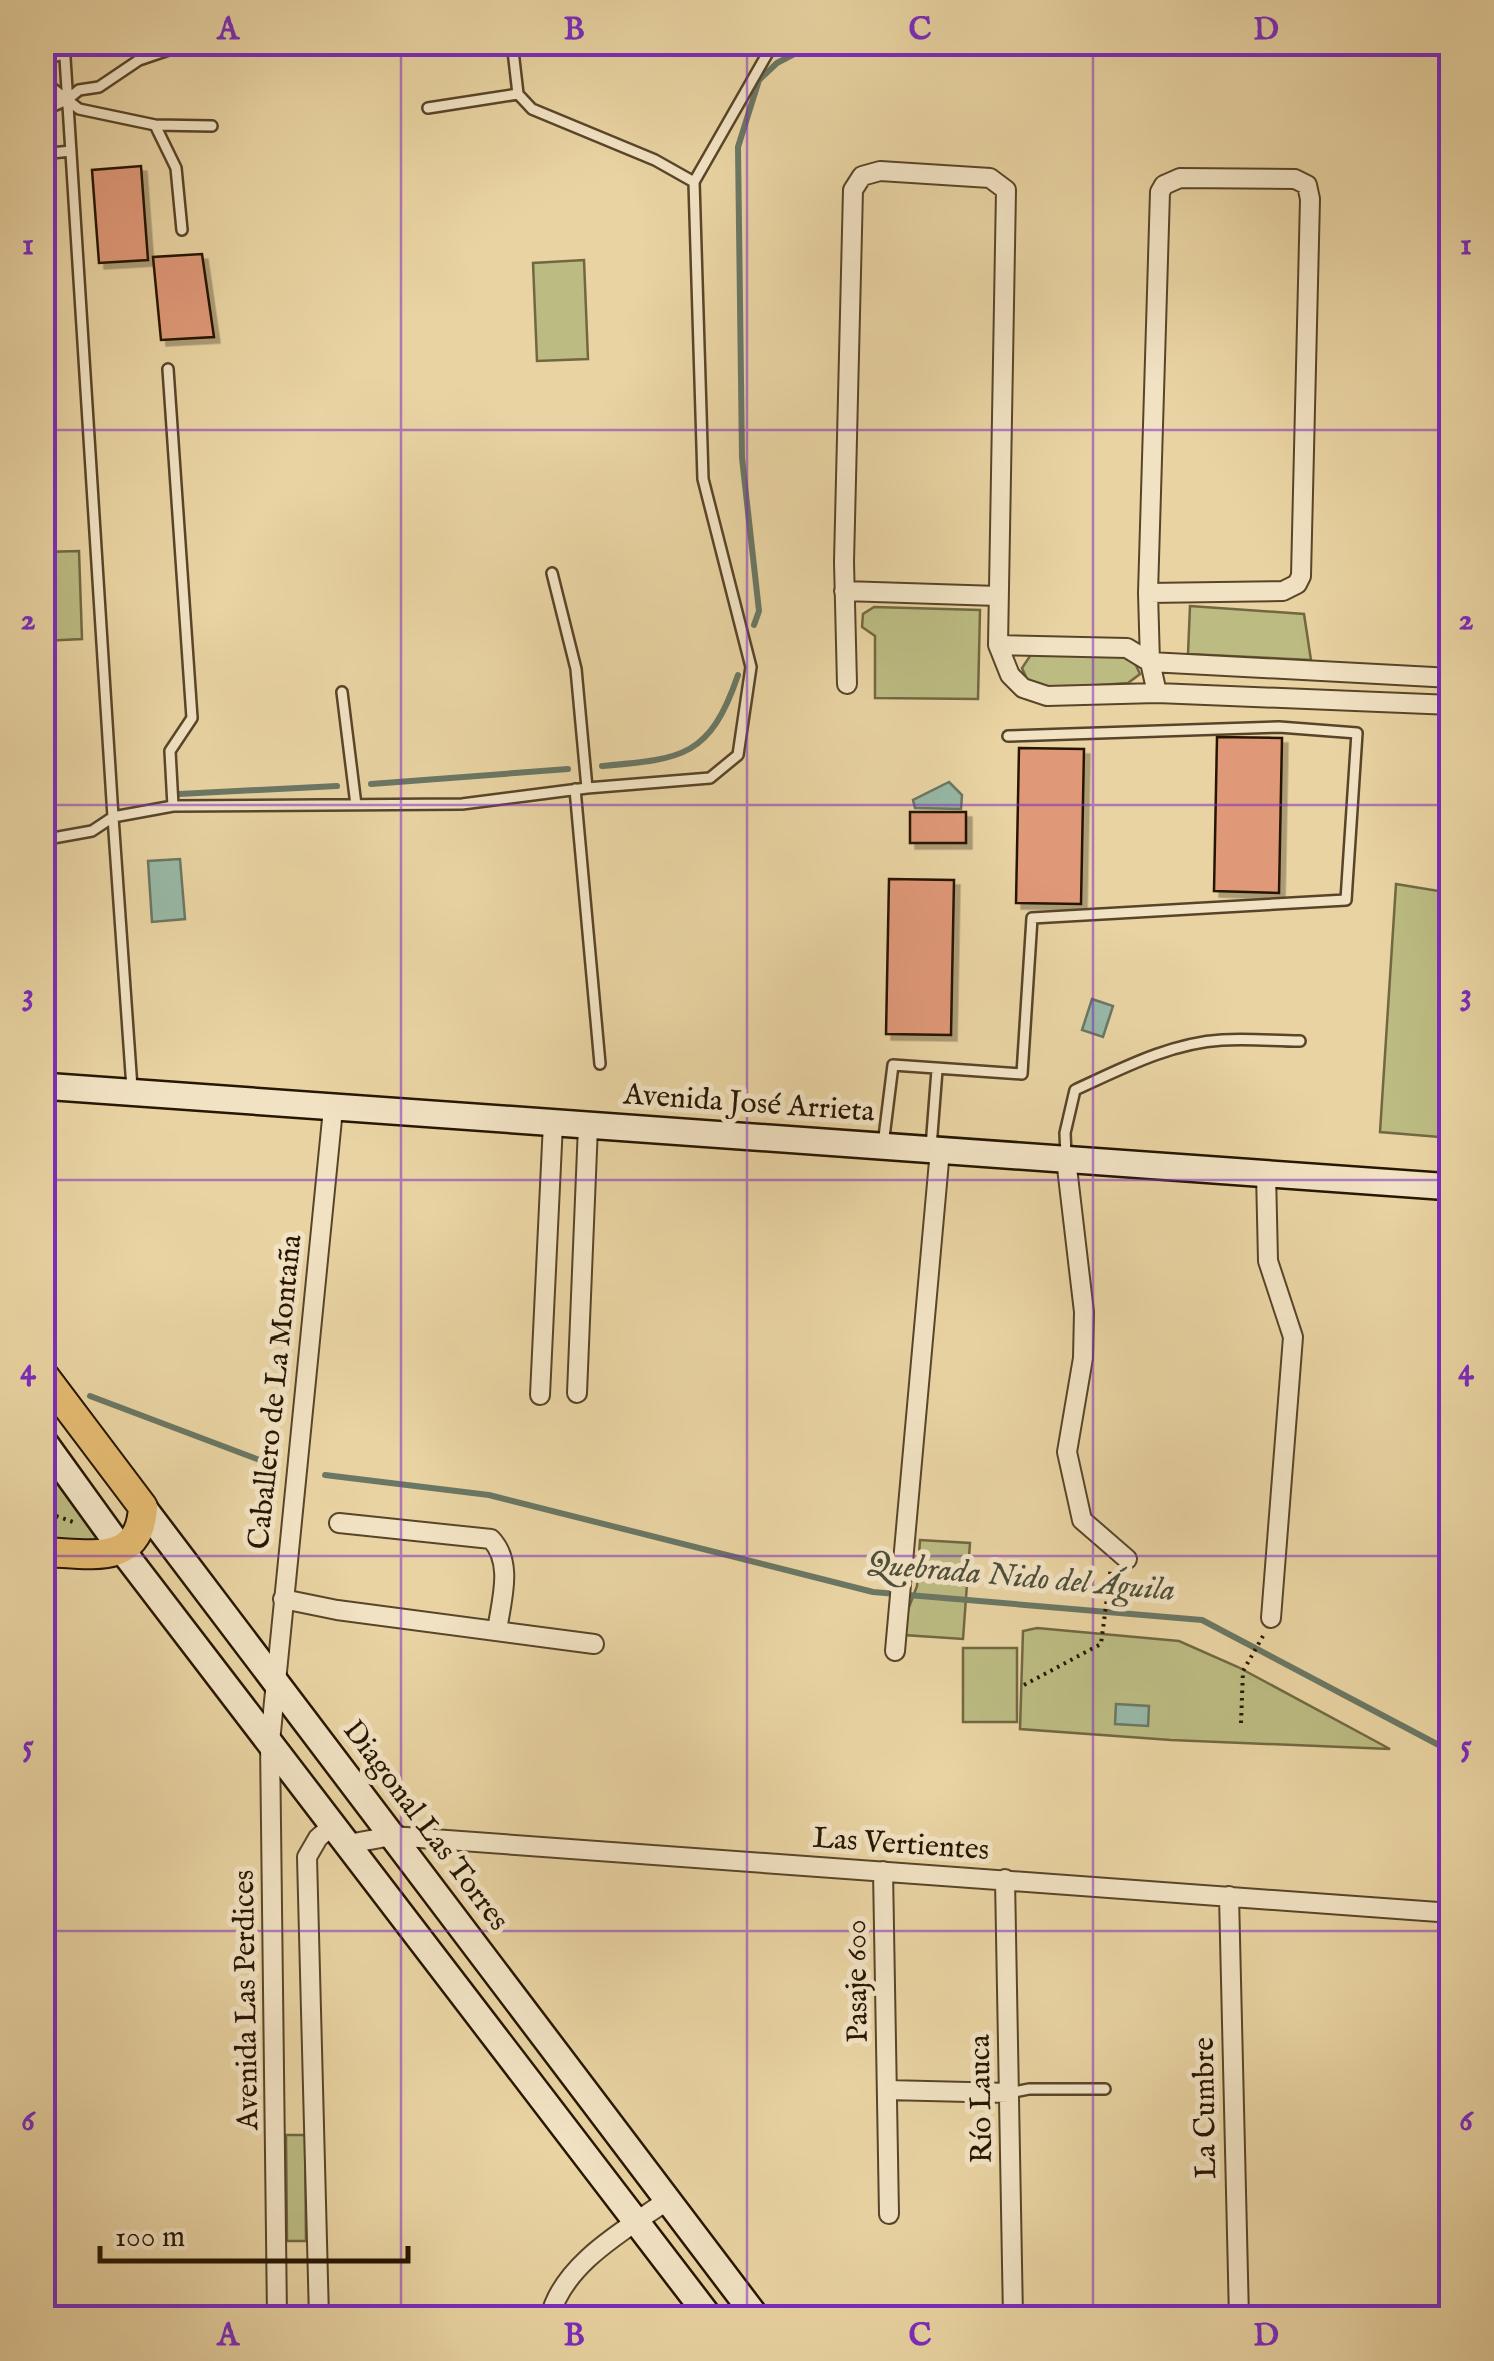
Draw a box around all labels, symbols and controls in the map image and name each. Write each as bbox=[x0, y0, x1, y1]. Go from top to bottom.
text: A bbox=[215, 10, 240, 51]
text: B bbox=[563, 10, 585, 51]
text: C bbox=[909, 10, 932, 51]
text: D bbox=[1253, 10, 1279, 51]
text: 1 bbox=[22, 225, 34, 266]
text: 1 bbox=[1460, 225, 1472, 266]
text: 2 bbox=[20, 600, 36, 641]
text: 2 bbox=[1458, 600, 1474, 641]
text: 3 bbox=[22, 975, 34, 1016]
text: 3 bbox=[1460, 975, 1472, 1016]
street label: Avenida José Arrieta bbox=[621, 1076, 876, 1132]
street label: Caballero de La Montaña bbox=[241, 1233, 311, 1551]
text: 4 bbox=[20, 1350, 36, 1391]
text: 4 bbox=[1458, 1350, 1474, 1391]
water label: Quebrada Nido del Águila bbox=[865, 1543, 1177, 1612]
street label: Diagonal Las Torres bbox=[333, 1713, 517, 1939]
text: 5 bbox=[22, 1726, 34, 1767]
text: 5 bbox=[1460, 1726, 1472, 1767]
street label: Las Vertientes bbox=[812, 1820, 990, 1870]
street label: Avenida Las Perdices bbox=[226, 1870, 268, 2131]
street label: Pasaje 600 bbox=[838, 1919, 878, 2043]
street label: Río Lauca bbox=[962, 2034, 1002, 2164]
street label: La Cumbre bbox=[1186, 2037, 1226, 2179]
text: 6 bbox=[21, 2101, 36, 2142]
text: 6 bbox=[1459, 2101, 1474, 2142]
scale bar bbox=[100, 2201, 408, 2263]
text: 100 m bbox=[115, 2219, 185, 2257]
text: A bbox=[215, 2316, 240, 2357]
text: B bbox=[563, 2316, 585, 2357]
text: C bbox=[909, 2316, 932, 2357]
text: D bbox=[1253, 2316, 1279, 2357]

